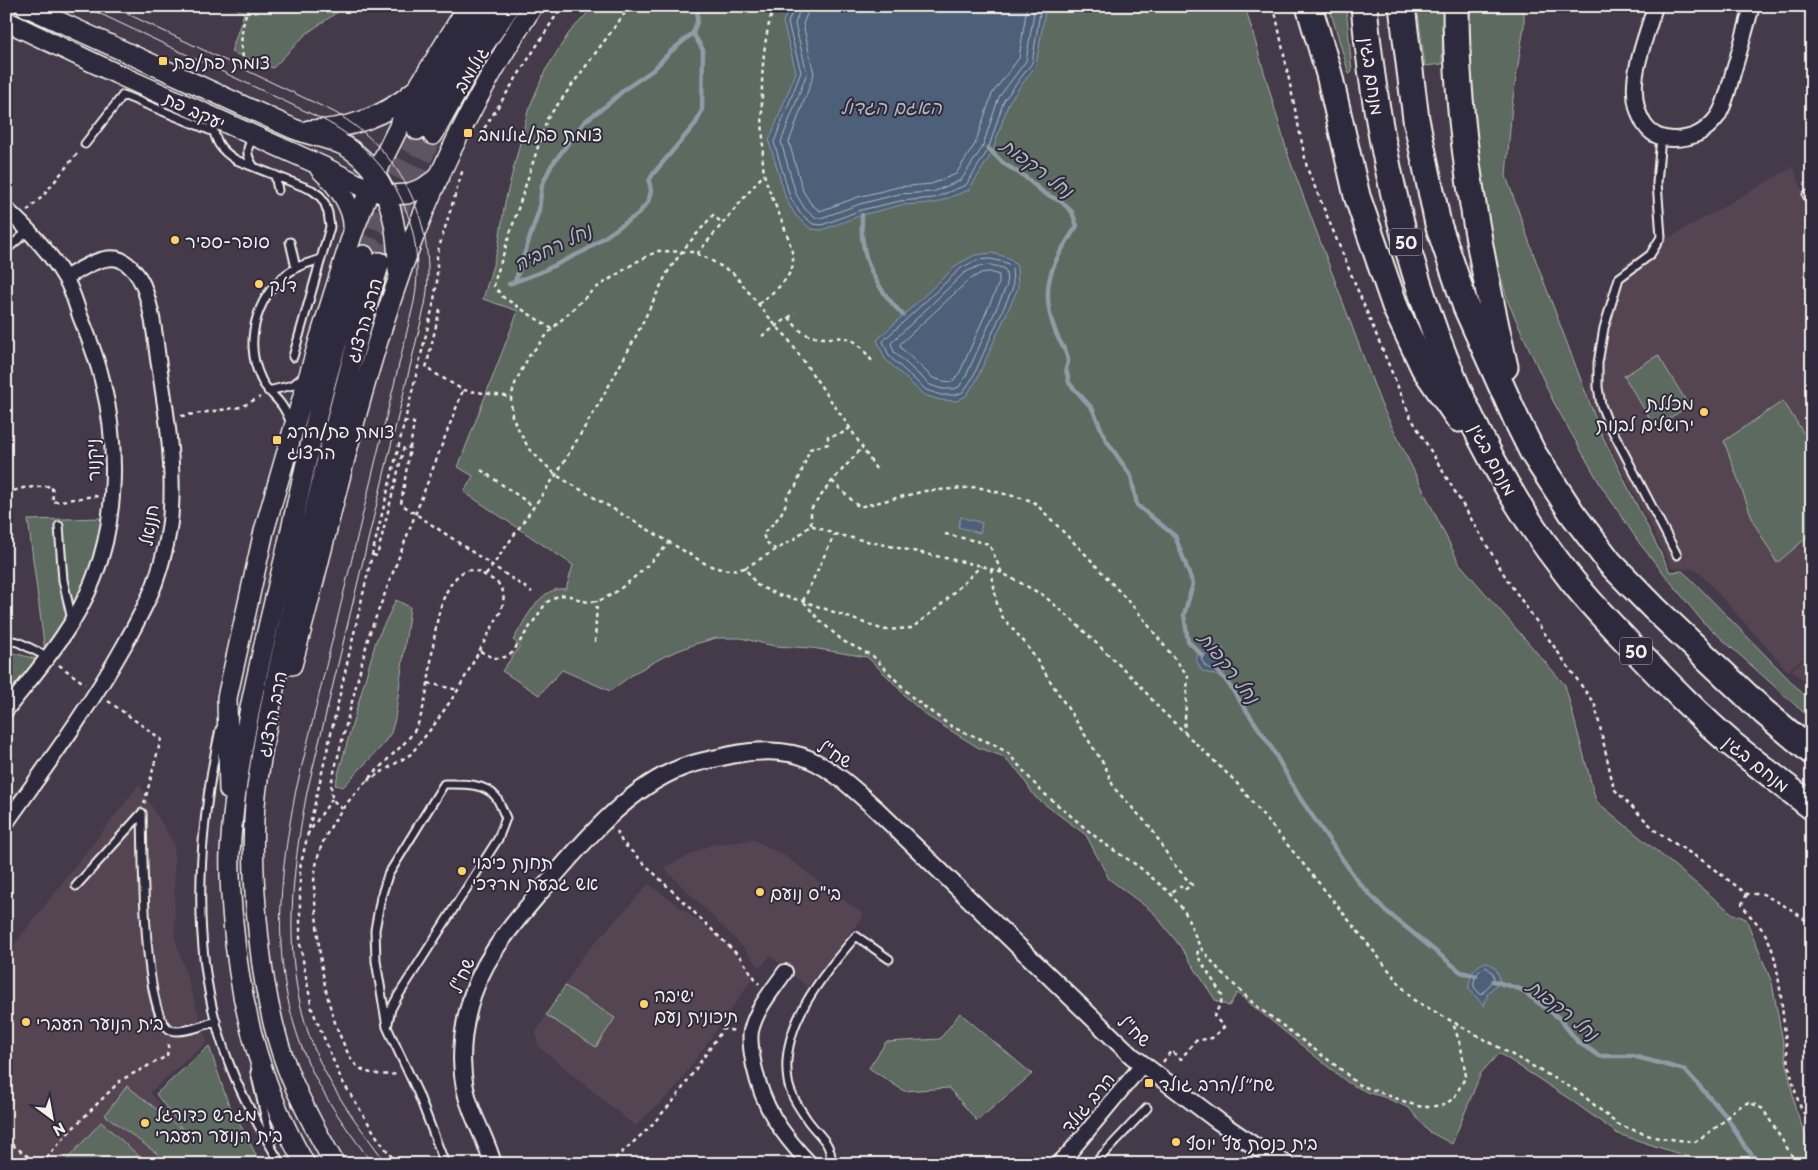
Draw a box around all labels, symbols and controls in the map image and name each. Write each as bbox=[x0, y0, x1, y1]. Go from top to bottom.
street label: מנחם בגין bbox=[1354, 35, 1392, 117]
street label: גולומב bbox=[446, 41, 494, 97]
place label: צומת פת/פת bbox=[172, 48, 270, 75]
marker: צומת פת/פת bbox=[157, 55, 169, 67]
street label: יעקב פת bbox=[159, 84, 230, 136]
water label: האגם הגדול bbox=[840, 92, 943, 120]
place label: צומת פת/גולומב bbox=[478, 120, 602, 147]
marker: צומת פת/גולומב bbox=[462, 127, 474, 139]
water label: נחל רקפות bbox=[994, 129, 1081, 204]
water label: נחל רחביה bbox=[508, 215, 597, 277]
place label: סופר-ספיר bbox=[185, 227, 270, 254]
road number: 50 bbox=[1390, 228, 1422, 256]
marker: סופר-ספיר bbox=[169, 234, 181, 246]
place label: דלק bbox=[269, 271, 297, 298]
street label: הרב הרצוג bbox=[338, 274, 388, 366]
marker: דלק bbox=[253, 278, 265, 290]
place label: מכללת ירושלים לבנות bbox=[1596, 389, 1694, 437]
marker: מכללת ירושלים לבנות bbox=[1698, 406, 1710, 418]
place label: צומת פת/הרב הרצוג bbox=[287, 417, 394, 465]
street label: מנחם בגין bbox=[1464, 418, 1524, 500]
marker: צומת פת/הרב הרצוג bbox=[271, 434, 283, 446]
street label: ניקנור bbox=[78, 438, 106, 482]
street label: חננאל bbox=[131, 502, 165, 548]
water label: נחל רקפות bbox=[1192, 624, 1268, 710]
road number: 50 bbox=[1620, 637, 1652, 664]
street label: הרב הרצוג bbox=[249, 669, 293, 759]
street label: מנחם בגין bbox=[1718, 728, 1796, 798]
street label: שח"ל bbox=[812, 732, 858, 774]
place label: תחנת כיבוי אש גבעת מרדכי bbox=[472, 848, 598, 896]
marker: תחנת כיבוי אש גבעת מרדכי bbox=[456, 865, 468, 877]
place label: בי"ס נועם bbox=[770, 879, 841, 906]
marker: בי"ס נועם bbox=[754, 886, 766, 898]
street label: שח"ל bbox=[441, 953, 481, 997]
water label: נחל רקפות bbox=[1521, 970, 1607, 1047]
place label: ישיבה תיכונית נעם bbox=[654, 981, 738, 1029]
marker: ישיבה תיכונית נעם bbox=[638, 998, 650, 1010]
street label: שח"ל bbox=[1112, 1008, 1158, 1052]
place label: בית הנוער העברי bbox=[36, 1009, 164, 1036]
marker: בית הנוער העברי bbox=[20, 1016, 32, 1028]
street label: הרב גולד bbox=[1054, 1066, 1120, 1138]
place label: שח״ל/הרב גולד bbox=[1159, 1070, 1275, 1097]
marker: שח״ל/הרב גולד bbox=[1143, 1077, 1155, 1089]
north arrow bbox=[28, 1092, 78, 1142]
place label: מגרש כדורגל בית הנוער העברי bbox=[155, 1100, 283, 1148]
marker: מגרש כדורגל בית הנוער העברי bbox=[139, 1117, 151, 1129]
text: N bbox=[49, 1118, 69, 1141]
place label: בית כנסת עץ יוסף bbox=[1186, 1129, 1318, 1156]
marker: בית כנסת עץ יוסף bbox=[1170, 1136, 1182, 1148]

